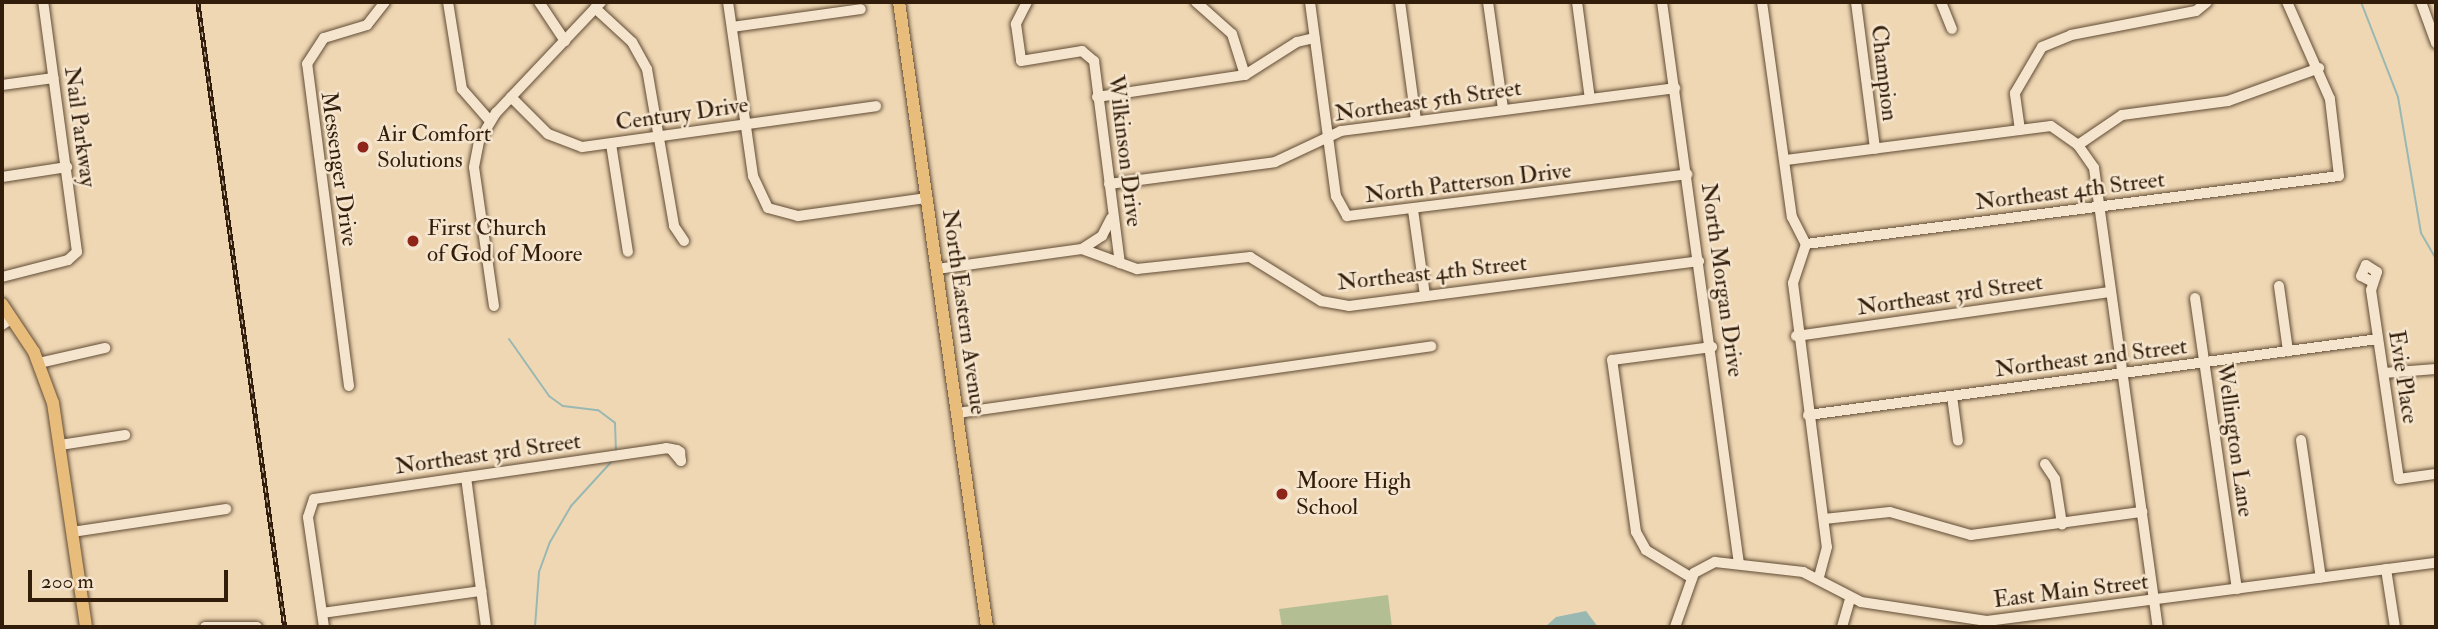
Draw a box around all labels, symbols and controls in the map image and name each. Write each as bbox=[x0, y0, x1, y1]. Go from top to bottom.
street label: Champion bbox=[1864, 23, 1904, 123]
street label: Nail Parkway bbox=[58, 65, 102, 189]
street label: Wilkinson Drive bbox=[1102, 74, 1148, 228]
street label: Northeast 5th Street bbox=[1333, 74, 1523, 128]
street label: Messenger Drive bbox=[314, 90, 364, 248]
street label: Century Drive bbox=[614, 91, 750, 137]
place label: Air Comfort Solutions bbox=[377, 120, 491, 174]
marker: Air Comfort Solutions bbox=[355, 139, 371, 155]
street label: North Patterson Drive bbox=[1363, 157, 1573, 209]
street label: Northeast 4th Street bbox=[1974, 166, 2166, 216]
street label: North Morgan Drive bbox=[1695, 181, 1749, 379]
street label: North Eastern Avenue bbox=[936, 208, 992, 416]
place label: First Church of God of Moore bbox=[427, 214, 582, 268]
marker: First Church of God of Moore bbox=[405, 233, 421, 249]
street label: Northeast 4th Street bbox=[1336, 249, 1528, 297]
street label: Northeast 3rd Street bbox=[1855, 268, 2045, 322]
street label: Evie Place bbox=[2382, 328, 2424, 426]
street label: Northeast 2nd Street bbox=[1993, 333, 2189, 383]
street label: Wellington Lane bbox=[2211, 361, 2259, 519]
street label: Northeast 3rd Street bbox=[393, 427, 583, 481]
place label: Moore High School bbox=[1296, 467, 1411, 521]
marker: Moore High School bbox=[1274, 486, 1290, 502]
scale bar bbox=[32, 556, 231, 600]
text: 200 m bbox=[41, 568, 94, 595]
street label: East Main Street bbox=[1992, 568, 2150, 614]

